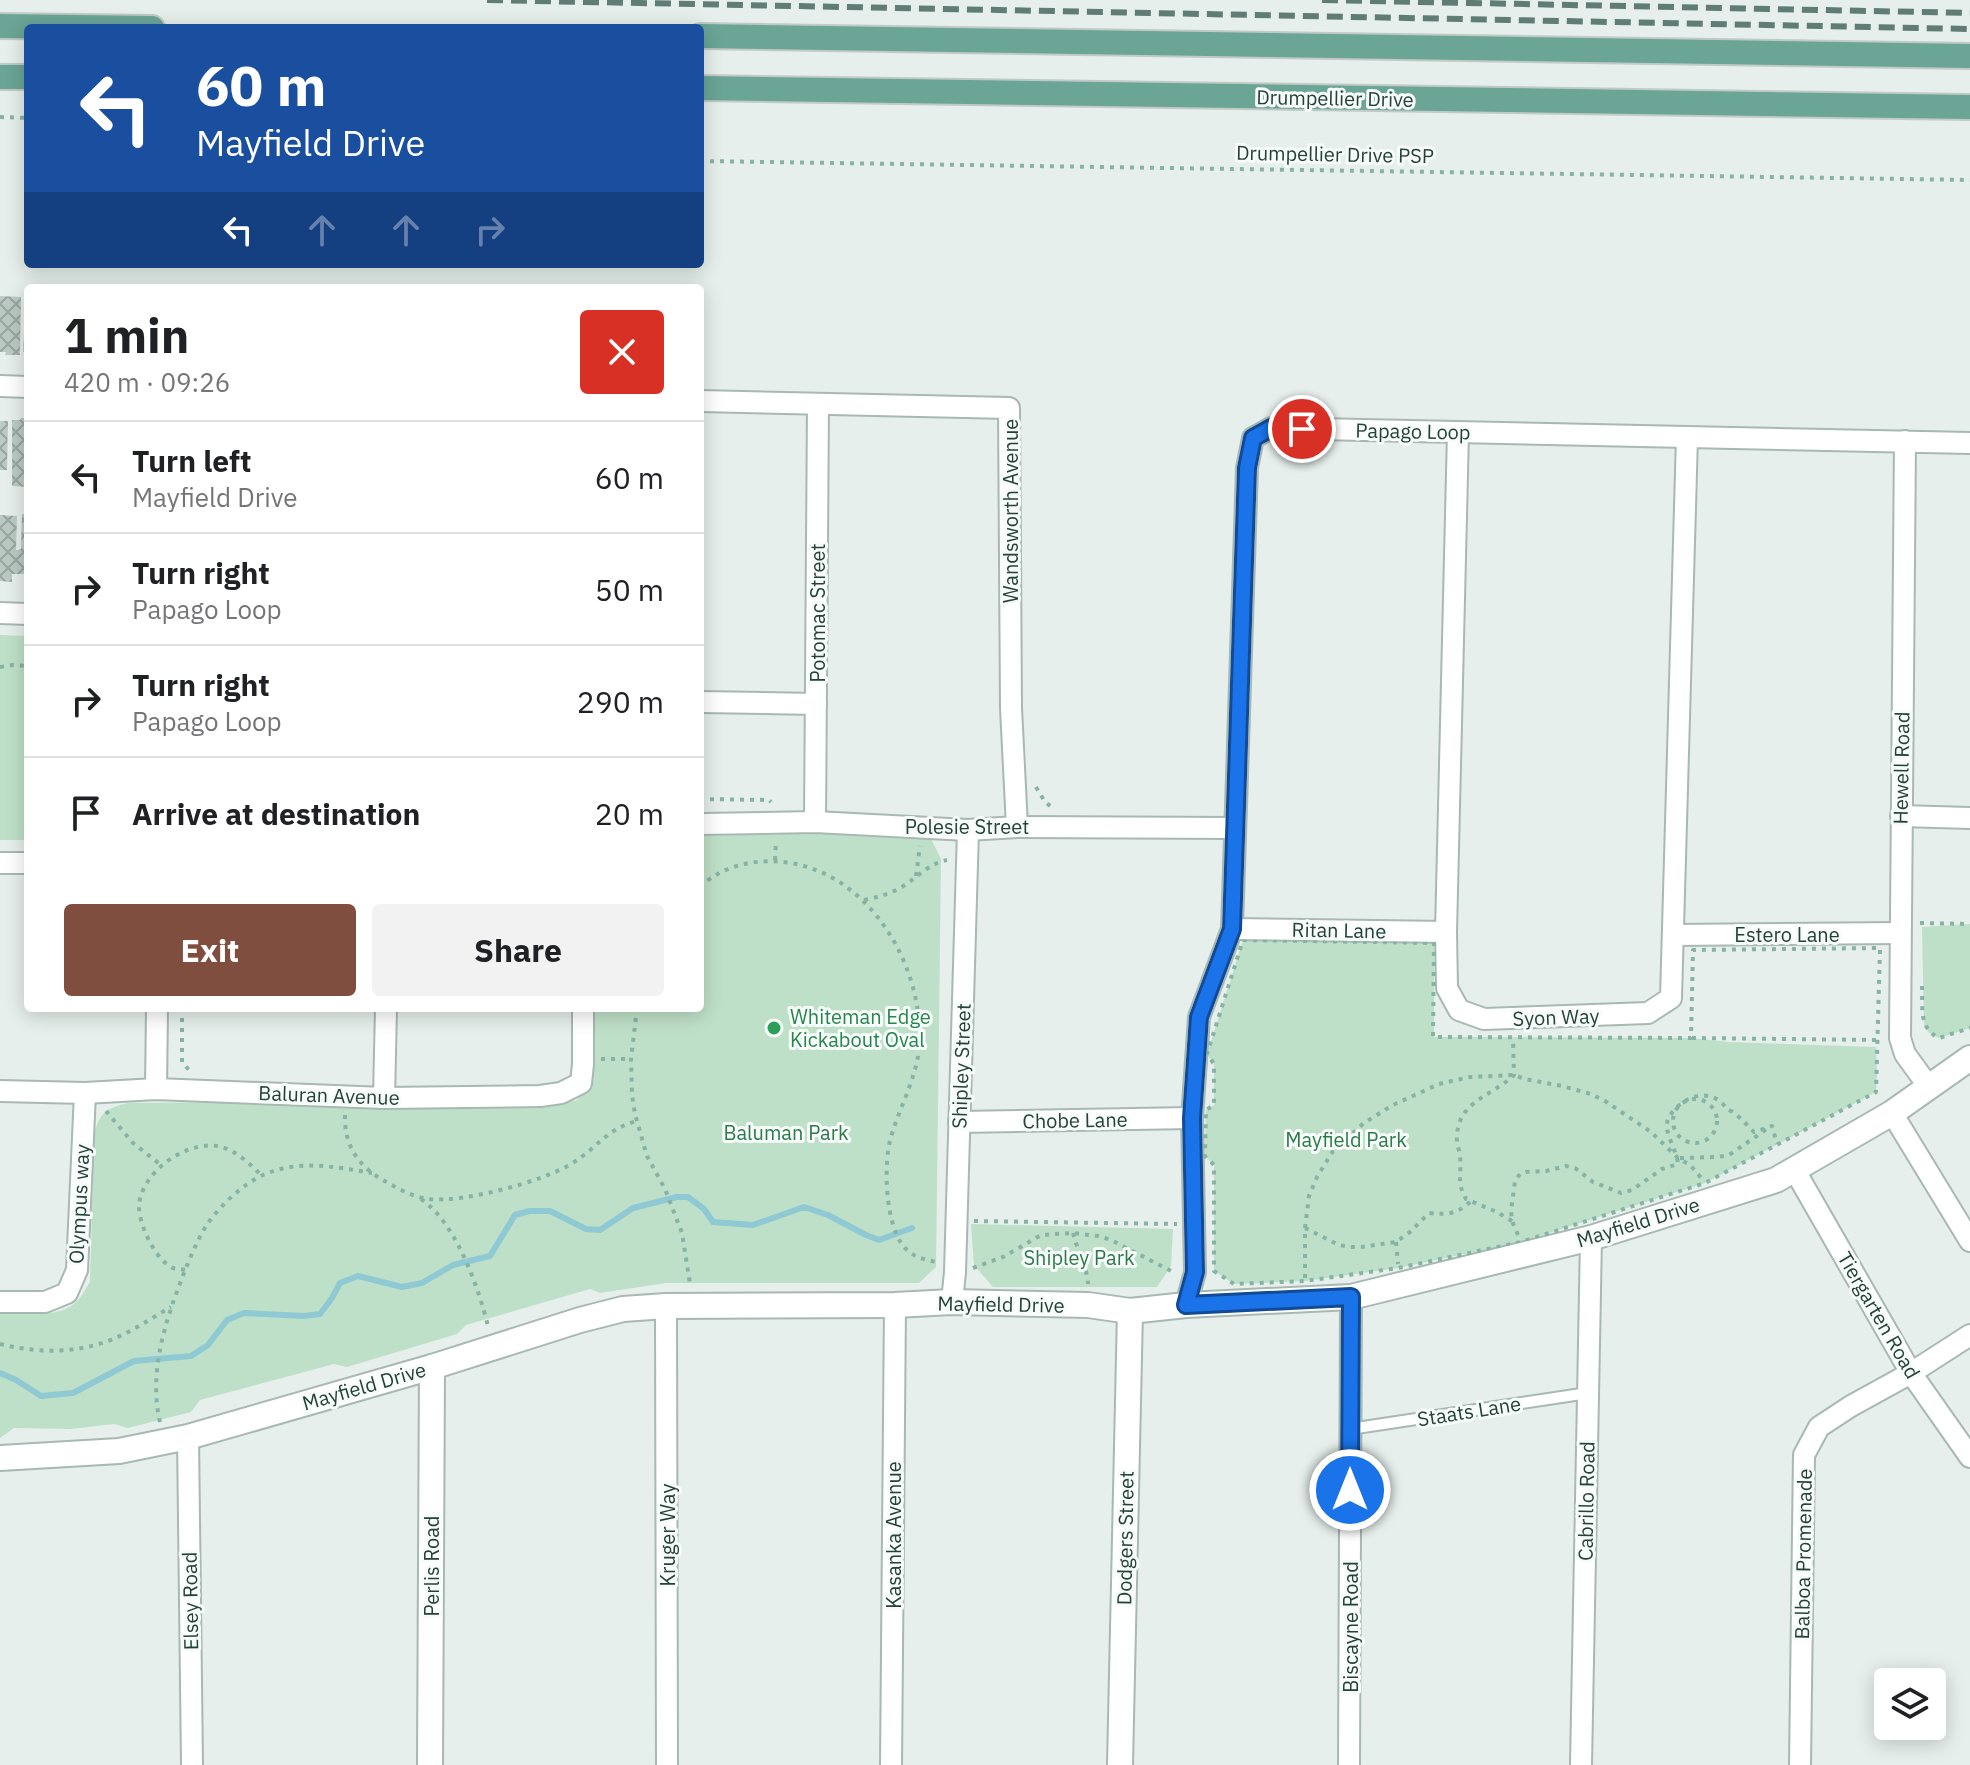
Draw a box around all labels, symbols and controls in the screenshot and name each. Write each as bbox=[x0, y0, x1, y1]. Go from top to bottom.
text: 60 m bbox=[196, 49, 326, 121]
icon: left bbox=[64, 56, 168, 160]
street label: Drumpellier Drive bbox=[1256, 83, 1414, 113]
text: Mayfield Drive bbox=[196, 119, 425, 166]
street label: Drumpellier Drive PSP bbox=[1236, 139, 1434, 169]
icon: left bbox=[216, 208, 260, 252]
icon: ahead bbox=[300, 208, 344, 252]
icon: ahead bbox=[384, 208, 428, 252]
icon: right bbox=[468, 208, 512, 252]
text: 1 min bbox=[64, 304, 189, 366]
button: close bbox=[580, 310, 664, 394]
text: 420 m · 09:26 bbox=[64, 365, 230, 399]
pin bbox=[1268, 395, 1336, 463]
icon: arrive bbox=[1280, 407, 1324, 451]
street label: Papago Loop bbox=[1355, 416, 1471, 446]
street label: Wandsworth Avenue bbox=[997, 419, 1024, 603]
text: Turn left bbox=[132, 441, 251, 480]
icon: left bbox=[64, 455, 108, 499]
text: 60 m bbox=[595, 458, 664, 497]
text: Mayfield Drive bbox=[132, 480, 298, 514]
street label: Potomac Street bbox=[804, 544, 831, 682]
text: Turn right bbox=[132, 553, 270, 592]
icon: right bbox=[64, 567, 108, 611]
text: 50 m bbox=[595, 570, 664, 609]
text: Papago Loop bbox=[132, 592, 282, 626]
text: Turn right bbox=[132, 665, 270, 704]
icon: right bbox=[64, 679, 108, 723]
text: 290 m bbox=[577, 682, 664, 721]
text: Papago Loop bbox=[132, 704, 282, 738]
street label: Hewell Road bbox=[1887, 711, 1915, 825]
icon: arrive bbox=[64, 791, 108, 835]
text: Arrive at destination bbox=[132, 794, 420, 833]
text: 20 m bbox=[595, 794, 664, 833]
street label: Polesie Street bbox=[905, 813, 1029, 840]
button: Exit bbox=[64, 904, 356, 996]
button: Share bbox=[372, 904, 664, 996]
street label: Ritan Lane bbox=[1291, 916, 1387, 944]
street label: Estero Lane bbox=[1734, 921, 1840, 948]
street label: Syon Way bbox=[1512, 1002, 1600, 1032]
place label: Whiteman Edge Kickabout Oval bbox=[790, 1003, 931, 1053]
street label: Shipley Street bbox=[945, 1003, 977, 1129]
marker: Whiteman Edge Kickabout Oval bbox=[765, 1019, 783, 1037]
street label: Baluran Avenue bbox=[258, 1079, 400, 1111]
street label: Chobe Lane bbox=[1022, 1106, 1128, 1134]
park label: Baluman Park bbox=[723, 1119, 849, 1146]
park label: Mayfield Park bbox=[1285, 1126, 1407, 1153]
street label: Olympus way bbox=[62, 1143, 96, 1265]
street label: Mayfield Drive bbox=[1573, 1190, 1703, 1254]
park label: Shipley Park bbox=[1023, 1244, 1135, 1271]
street label: Tiergarten Road bbox=[1832, 1246, 1926, 1384]
street label: Mayfield Drive bbox=[937, 1289, 1065, 1319]
street label: Mayfield Drive bbox=[299, 1355, 429, 1417]
street label: Staats Lane bbox=[1415, 1389, 1523, 1433]
street label: Cabrillo Road bbox=[1571, 1441, 1601, 1561]
position arrow bbox=[1308, 1448, 1392, 1532]
street label: Kasanka Avenue bbox=[880, 1461, 907, 1609]
street label: Balboa Promenade bbox=[1788, 1468, 1818, 1640]
street label: Dodgers Street bbox=[1110, 1471, 1140, 1605]
street label: Kruger Way bbox=[654, 1484, 681, 1586]
street label: Perlis Road bbox=[418, 1516, 445, 1616]
street label: Elsey Road bbox=[176, 1552, 204, 1650]
street label: Biscayne Road bbox=[1337, 1561, 1364, 1693]
map controls bbox=[1874, 1668, 1946, 1740]
button: layers bbox=[1874, 1668, 1946, 1740]

